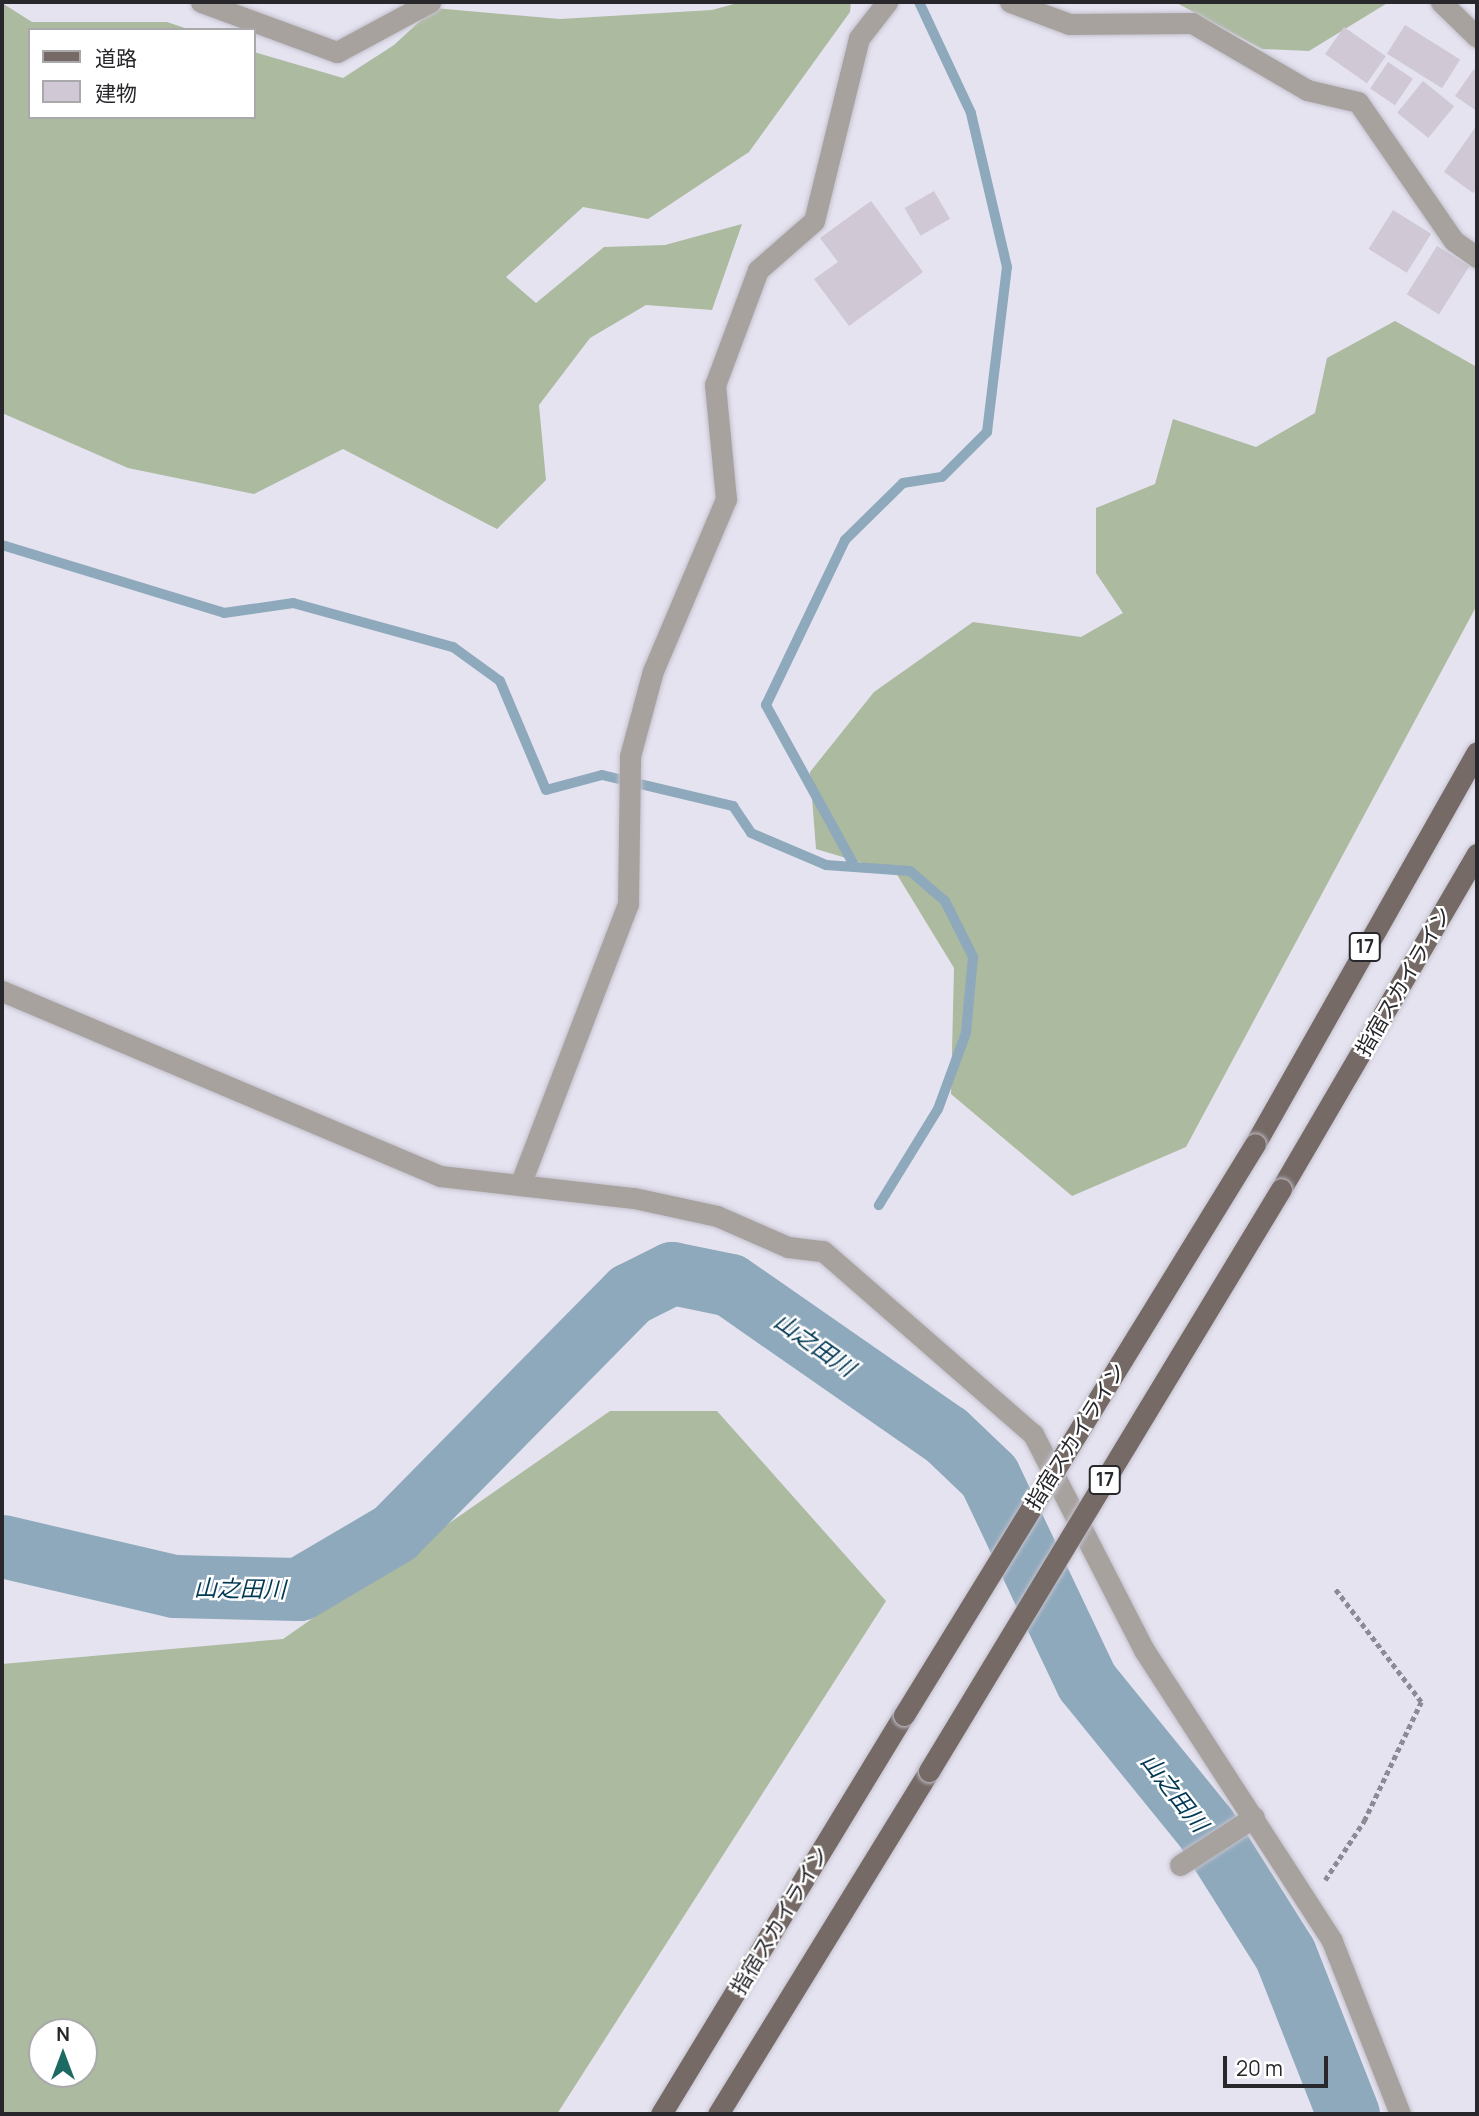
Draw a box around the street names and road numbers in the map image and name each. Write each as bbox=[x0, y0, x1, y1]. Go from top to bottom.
street label: 指宿スカイライン bbox=[1350, 902, 1456, 1060]
road number: 17 bbox=[1348, 931, 1382, 962]
street label: 指宿スカイライン bbox=[1020, 1358, 1130, 1514]
road number: 17 bbox=[1088, 1464, 1122, 1496]
street label: 指宿スカイライン bbox=[725, 1842, 833, 1998]

